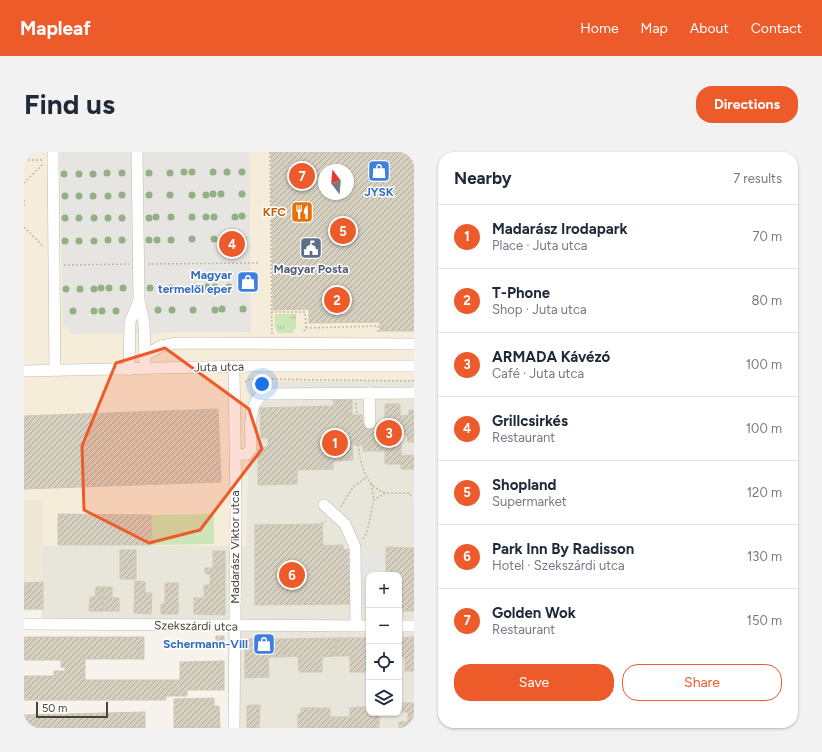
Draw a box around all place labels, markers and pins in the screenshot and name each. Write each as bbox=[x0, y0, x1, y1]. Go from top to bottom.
shop icon: JYSK bbox=[366, 158, 392, 184]
pin: 7 bbox=[289, 161, 315, 191]
place label: JYSK bbox=[364, 185, 394, 199]
restaurant icon: KFC bbox=[289, 199, 315, 225]
place label: KFC bbox=[263, 205, 286, 219]
pin: 5 bbox=[330, 216, 356, 246]
pin: 4 bbox=[219, 229, 245, 259]
public building icon: Magyar Posta bbox=[298, 235, 324, 261]
place label: Magyar Posta bbox=[273, 262, 349, 276]
place label: Magyar termelői eper bbox=[158, 268, 232, 296]
shop icon: Magyar termelői eper bbox=[235, 269, 261, 295]
pin: 2 bbox=[324, 285, 350, 315]
pin: 3 bbox=[376, 418, 402, 448]
pin: 1 bbox=[322, 428, 348, 458]
pin: 6 bbox=[279, 560, 305, 590]
shop icon: Schermann-Vill bbox=[251, 631, 277, 657]
place label: Schermann-Vill bbox=[163, 637, 248, 651]

